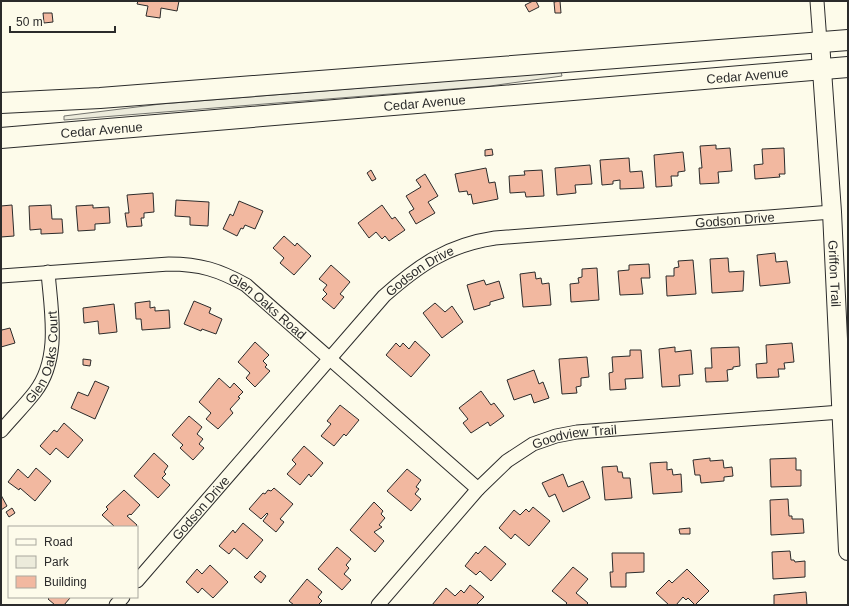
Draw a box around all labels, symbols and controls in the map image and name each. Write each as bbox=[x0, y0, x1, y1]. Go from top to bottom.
scale bar bbox=[10, 8, 115, 34]
text: 50 m bbox=[16, 15, 43, 29]
street label: Cedar Avenue bbox=[706, 65, 789, 86]
street label: Cedar Avenue bbox=[383, 92, 466, 113]
street label: Cedar Avenue bbox=[60, 119, 143, 140]
street label: Godson Drive bbox=[695, 209, 775, 230]
street label: Griffon Trail bbox=[826, 240, 844, 307]
street label: Godson Drive bbox=[382, 242, 456, 299]
street label: Glen Oaks Road bbox=[226, 270, 309, 342]
street label: Glen Oaks Court bbox=[22, 310, 60, 406]
street label: Goodview Trail bbox=[530, 422, 617, 451]
street label: Godson Drive bbox=[169, 473, 232, 543]
legend bbox=[8, 526, 138, 598]
text: Road bbox=[44, 535, 73, 549]
text: Park bbox=[44, 555, 70, 569]
text: Building bbox=[44, 575, 87, 589]

